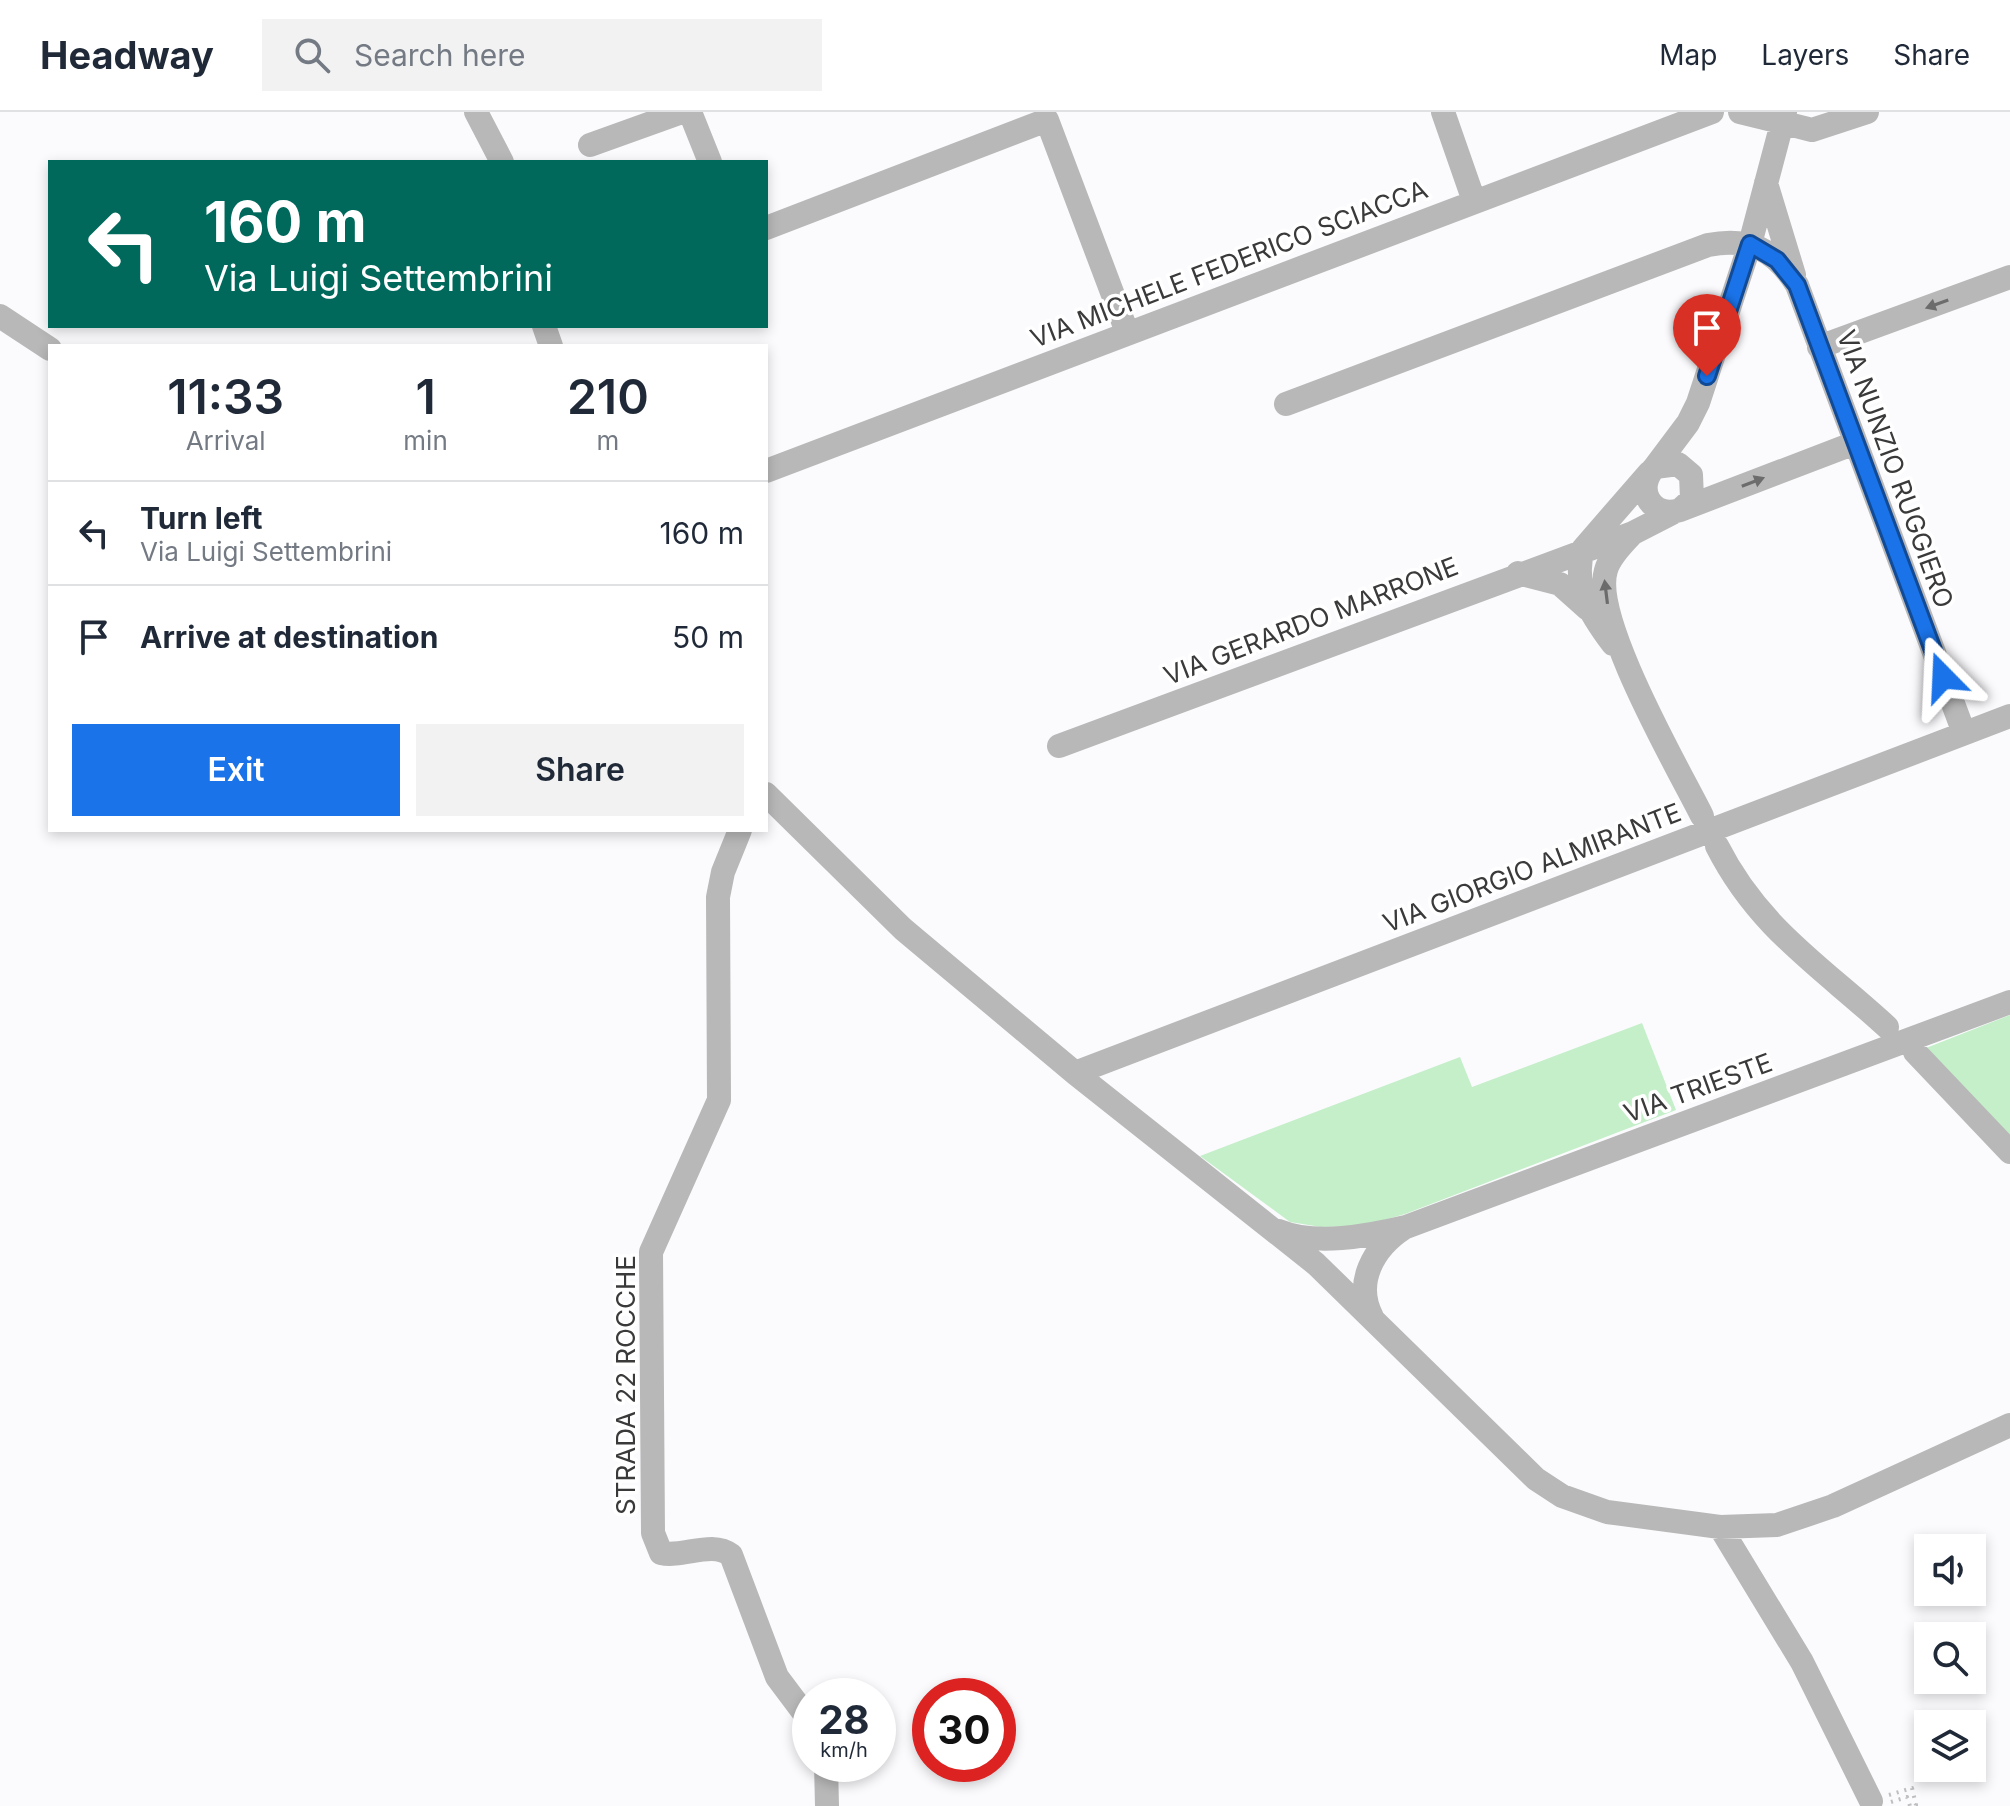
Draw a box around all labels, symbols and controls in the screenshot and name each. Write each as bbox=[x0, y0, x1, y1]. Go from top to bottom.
search box bbox=[262, 19, 822, 91]
text: Headway bbox=[40, 32, 214, 78]
icon: search bbox=[290, 33, 334, 77]
text: Search here bbox=[354, 37, 525, 73]
text: Map bbox=[1659, 38, 1717, 72]
text: Layers bbox=[1761, 38, 1849, 72]
text: Share bbox=[1893, 38, 1970, 72]
street label: VIA MICHELE FEDERICO SCIACCA bbox=[1026, 173, 1432, 354]
text: 160 m bbox=[204, 188, 367, 256]
icon: left bbox=[72, 192, 176, 296]
text: Via Luigi Settembrini bbox=[204, 256, 553, 300]
pin bbox=[1673, 294, 1741, 376]
one-way arrow bbox=[1925, 298, 1949, 310]
icon: arrive bbox=[1685, 306, 1729, 350]
street label: VIA NUNZIO RUGGIERO bbox=[1831, 326, 1960, 612]
text: 11:33 bbox=[167, 367, 284, 426]
text: 1 bbox=[415, 367, 436, 426]
text: 210 bbox=[567, 367, 649, 426]
text: Arrival bbox=[186, 425, 266, 456]
text: min bbox=[403, 425, 448, 456]
text: m bbox=[596, 425, 619, 456]
one-way arrow bbox=[1741, 475, 1765, 488]
text: Turn left bbox=[140, 500, 262, 536]
icon: left bbox=[72, 511, 116, 555]
text: 160 m bbox=[660, 515, 744, 551]
text: Via Luigi Settembrini bbox=[140, 536, 392, 567]
street label: VIA GERARDO MARRONE bbox=[1159, 550, 1462, 691]
one-way arrow bbox=[1600, 579, 1613, 604]
icon: arrive bbox=[72, 615, 116, 659]
text: Arrive at destination bbox=[140, 619, 438, 655]
text: 50 m bbox=[672, 619, 744, 655]
position arrow bbox=[1901, 635, 1985, 719]
button: Exit bbox=[72, 724, 400, 816]
button: Share bbox=[416, 724, 744, 816]
street label: VIA GIORGIO ALMIRANTE bbox=[1379, 796, 1685, 939]
street label: VIA TRIESTE bbox=[1620, 1046, 1776, 1129]
street label: STRADA 22 ROCCHE bbox=[610, 1255, 641, 1515]
map controls bbox=[1914, 1534, 1986, 1782]
button: sound bbox=[1914, 1534, 1986, 1606]
button: search bbox=[1914, 1622, 1986, 1694]
speed limit sign: 30 bbox=[912, 1678, 1016, 1782]
text: 28 bbox=[818, 1695, 870, 1744]
button: layers bbox=[1914, 1710, 1986, 1782]
text: km/h bbox=[820, 1738, 868, 1762]

